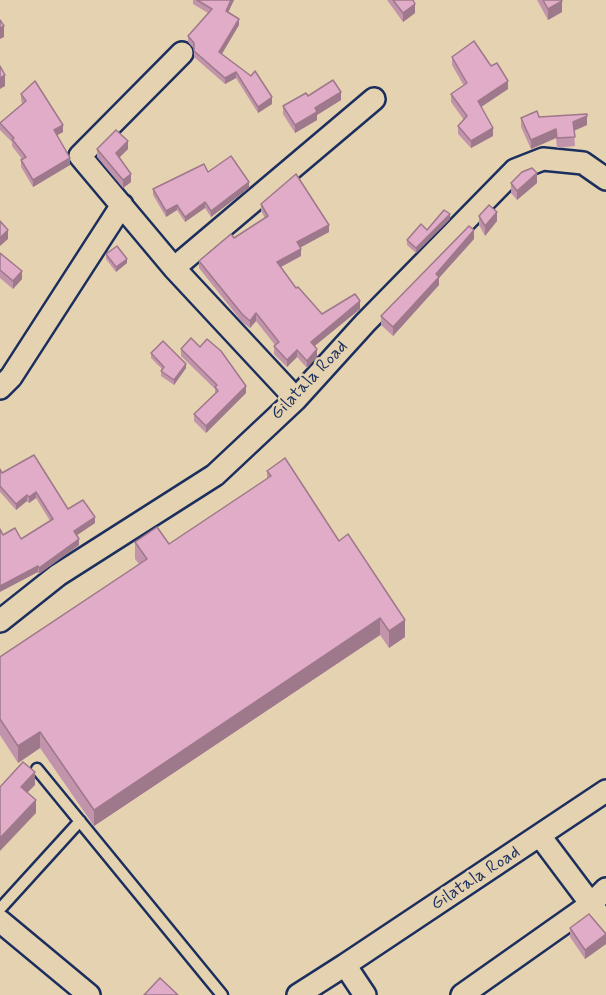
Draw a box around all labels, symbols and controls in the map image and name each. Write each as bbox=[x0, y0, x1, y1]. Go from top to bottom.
street label: Gilatala Road bbox=[267, 337, 353, 425]
street label: Gilatala Road bbox=[427, 842, 525, 916]

